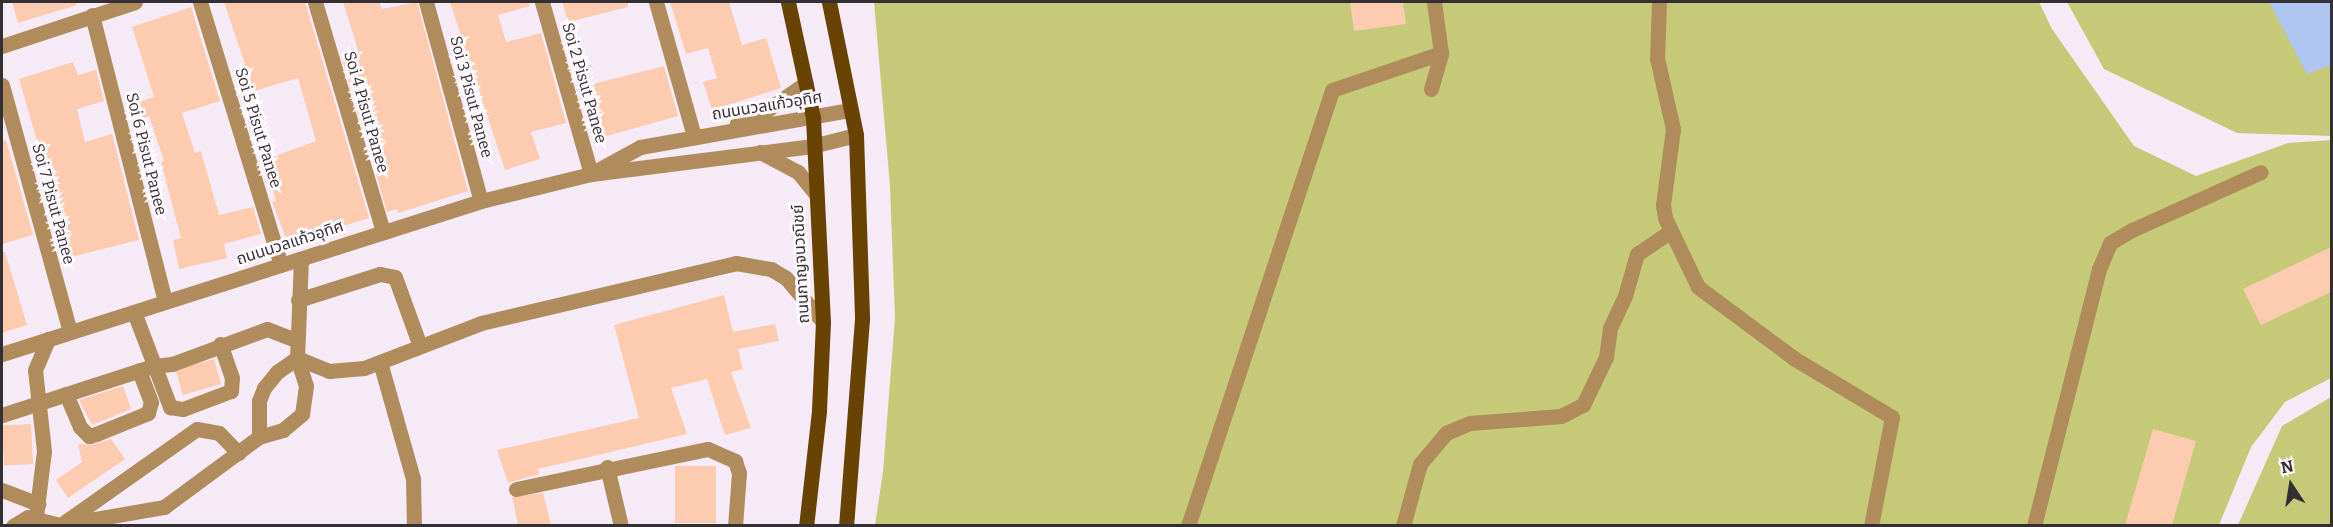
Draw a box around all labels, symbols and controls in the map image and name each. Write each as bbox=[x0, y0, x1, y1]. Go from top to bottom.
street label: Soi 2 Pisut Panee bbox=[558, 20, 610, 146]
street label: Soi 3 Pisut Panee bbox=[446, 34, 496, 160]
street label: Soi 4 Pisut Panee bbox=[340, 49, 392, 175]
street label: Soi 5 Pisut Panee bbox=[231, 66, 285, 190]
street label: ถนนนวลแก้วอุทิศ bbox=[710, 88, 824, 124]
street label: Soi 6 Pisut Panee bbox=[122, 91, 170, 217]
street label: Soi 7 Pisut Panee bbox=[28, 142, 78, 266]
street label: ถนนกาญจนวณิชย์ bbox=[788, 204, 814, 324]
street label: ถนนนวลแก้วอุทิศ bbox=[234, 217, 346, 269]
north arrow bbox=[2261, 455, 2321, 515]
text: N bbox=[2279, 456, 2295, 477]

